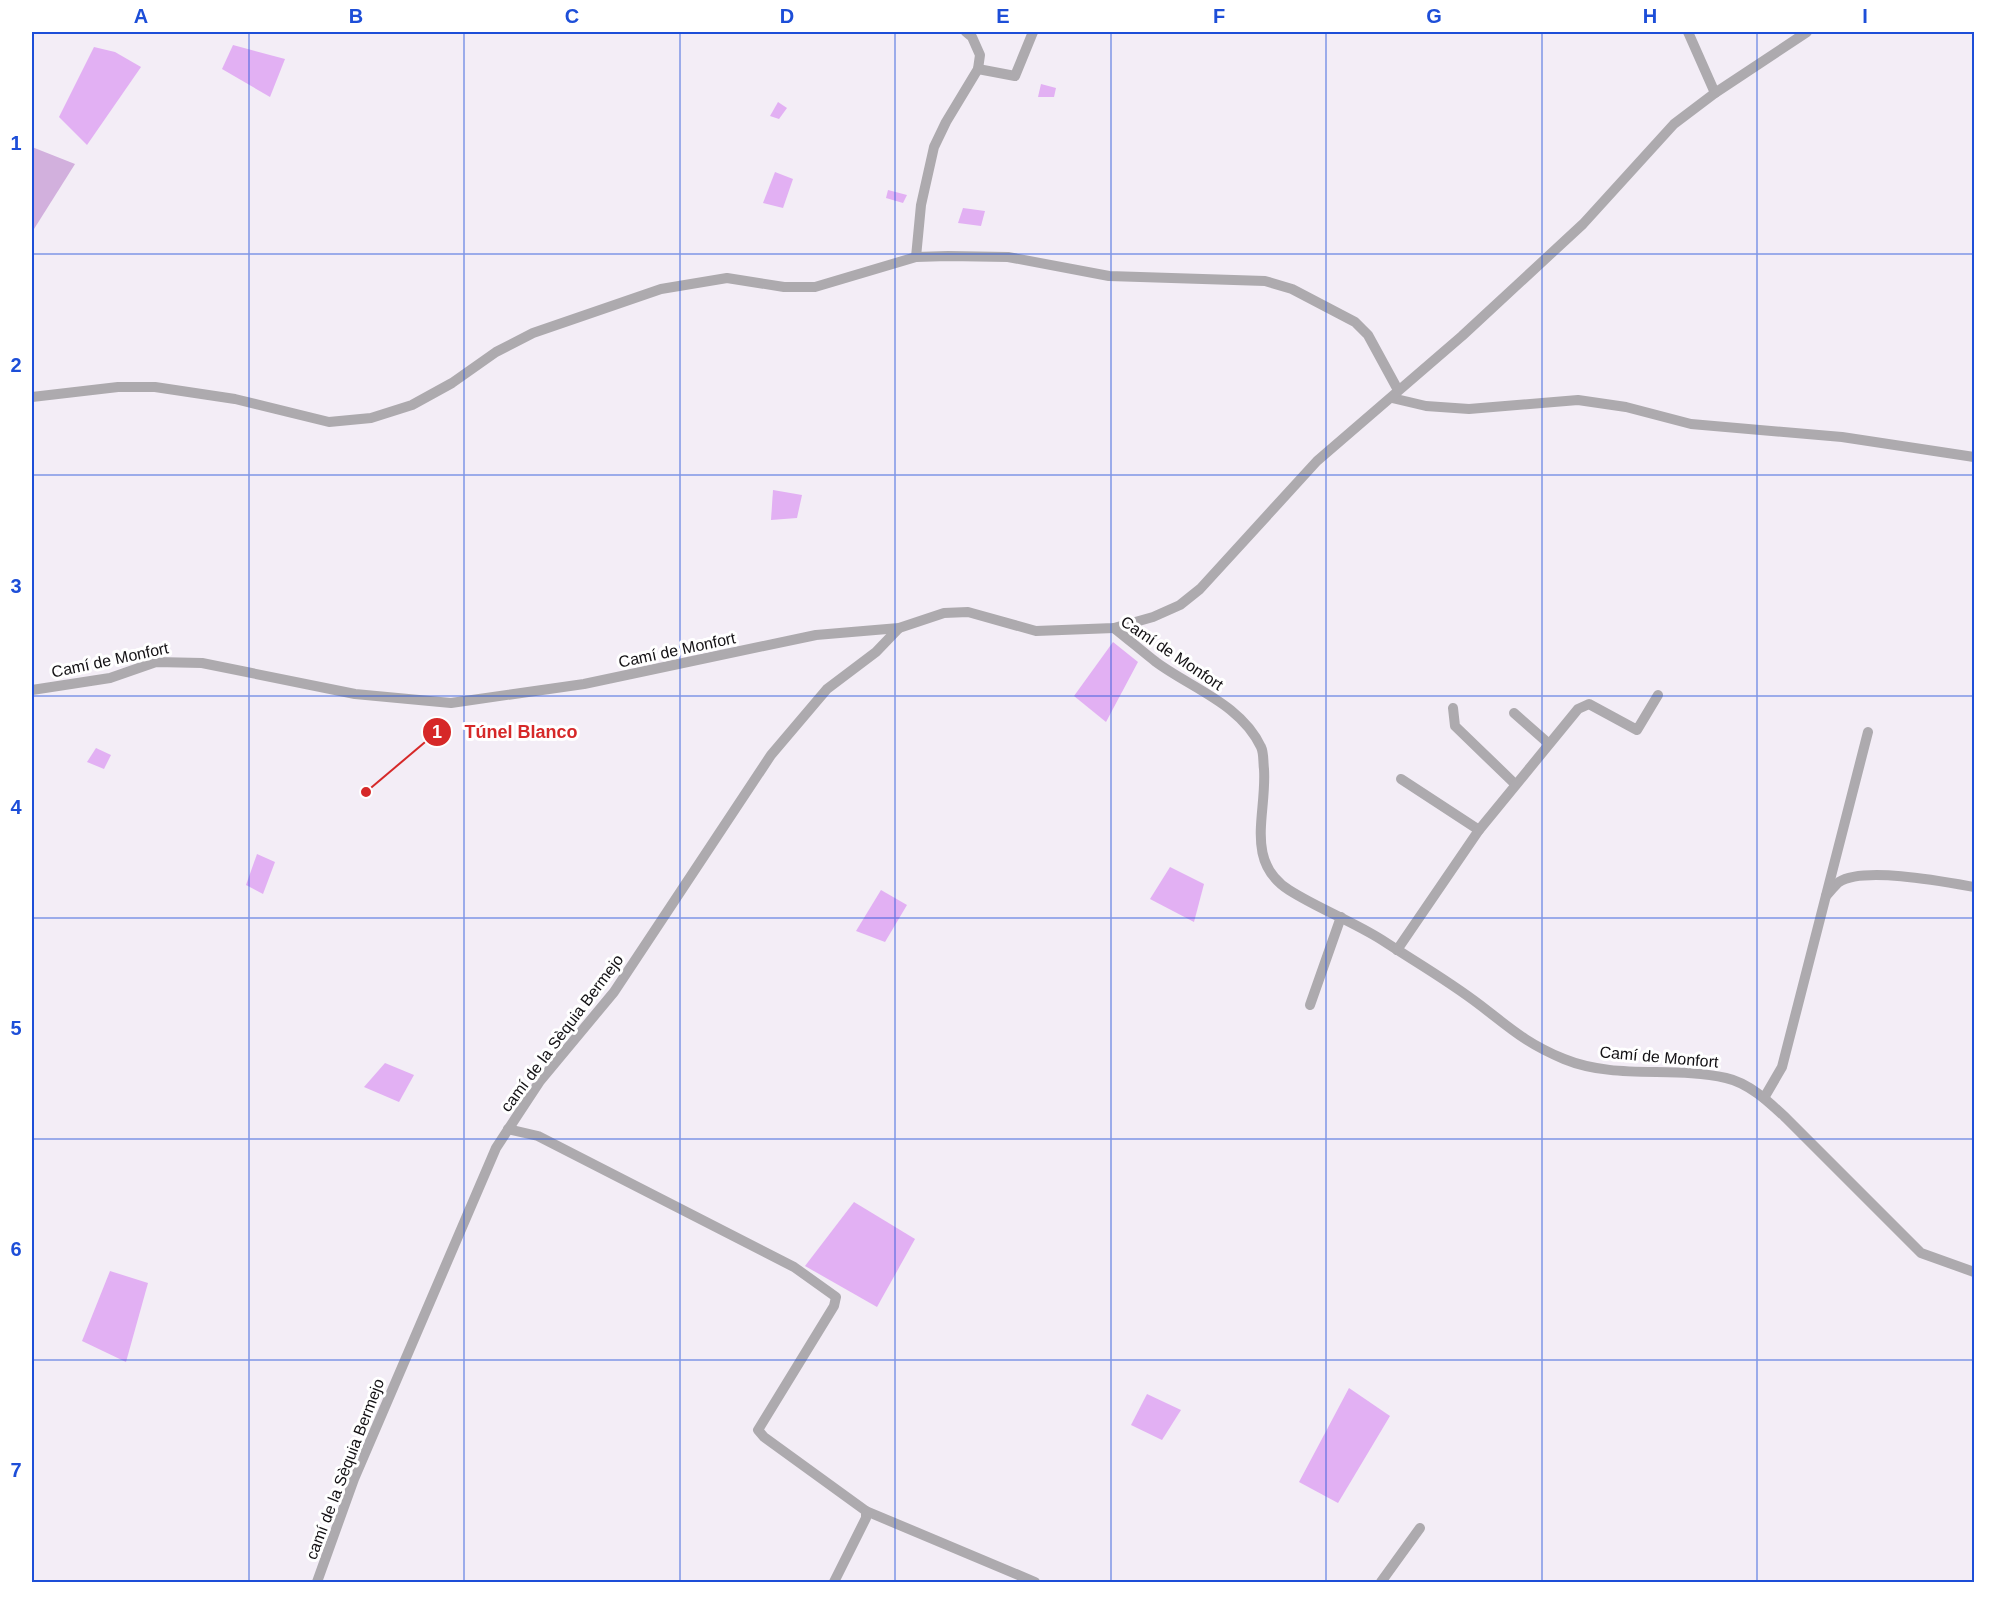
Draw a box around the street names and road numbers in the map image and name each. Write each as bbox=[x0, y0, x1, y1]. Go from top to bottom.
street label: Camí de Monfort bbox=[1118, 613, 1227, 694]
street label: Camí de Monfort bbox=[617, 629, 738, 671]
street label: Camí de Monfort bbox=[50, 639, 171, 681]
street label: camí de la Sèquia Bermejo bbox=[497, 951, 627, 1115]
street label: Camí de Monfort bbox=[1599, 1043, 1720, 1071]
street label: camí de la Sèquia Bermejo bbox=[303, 1376, 387, 1562]

